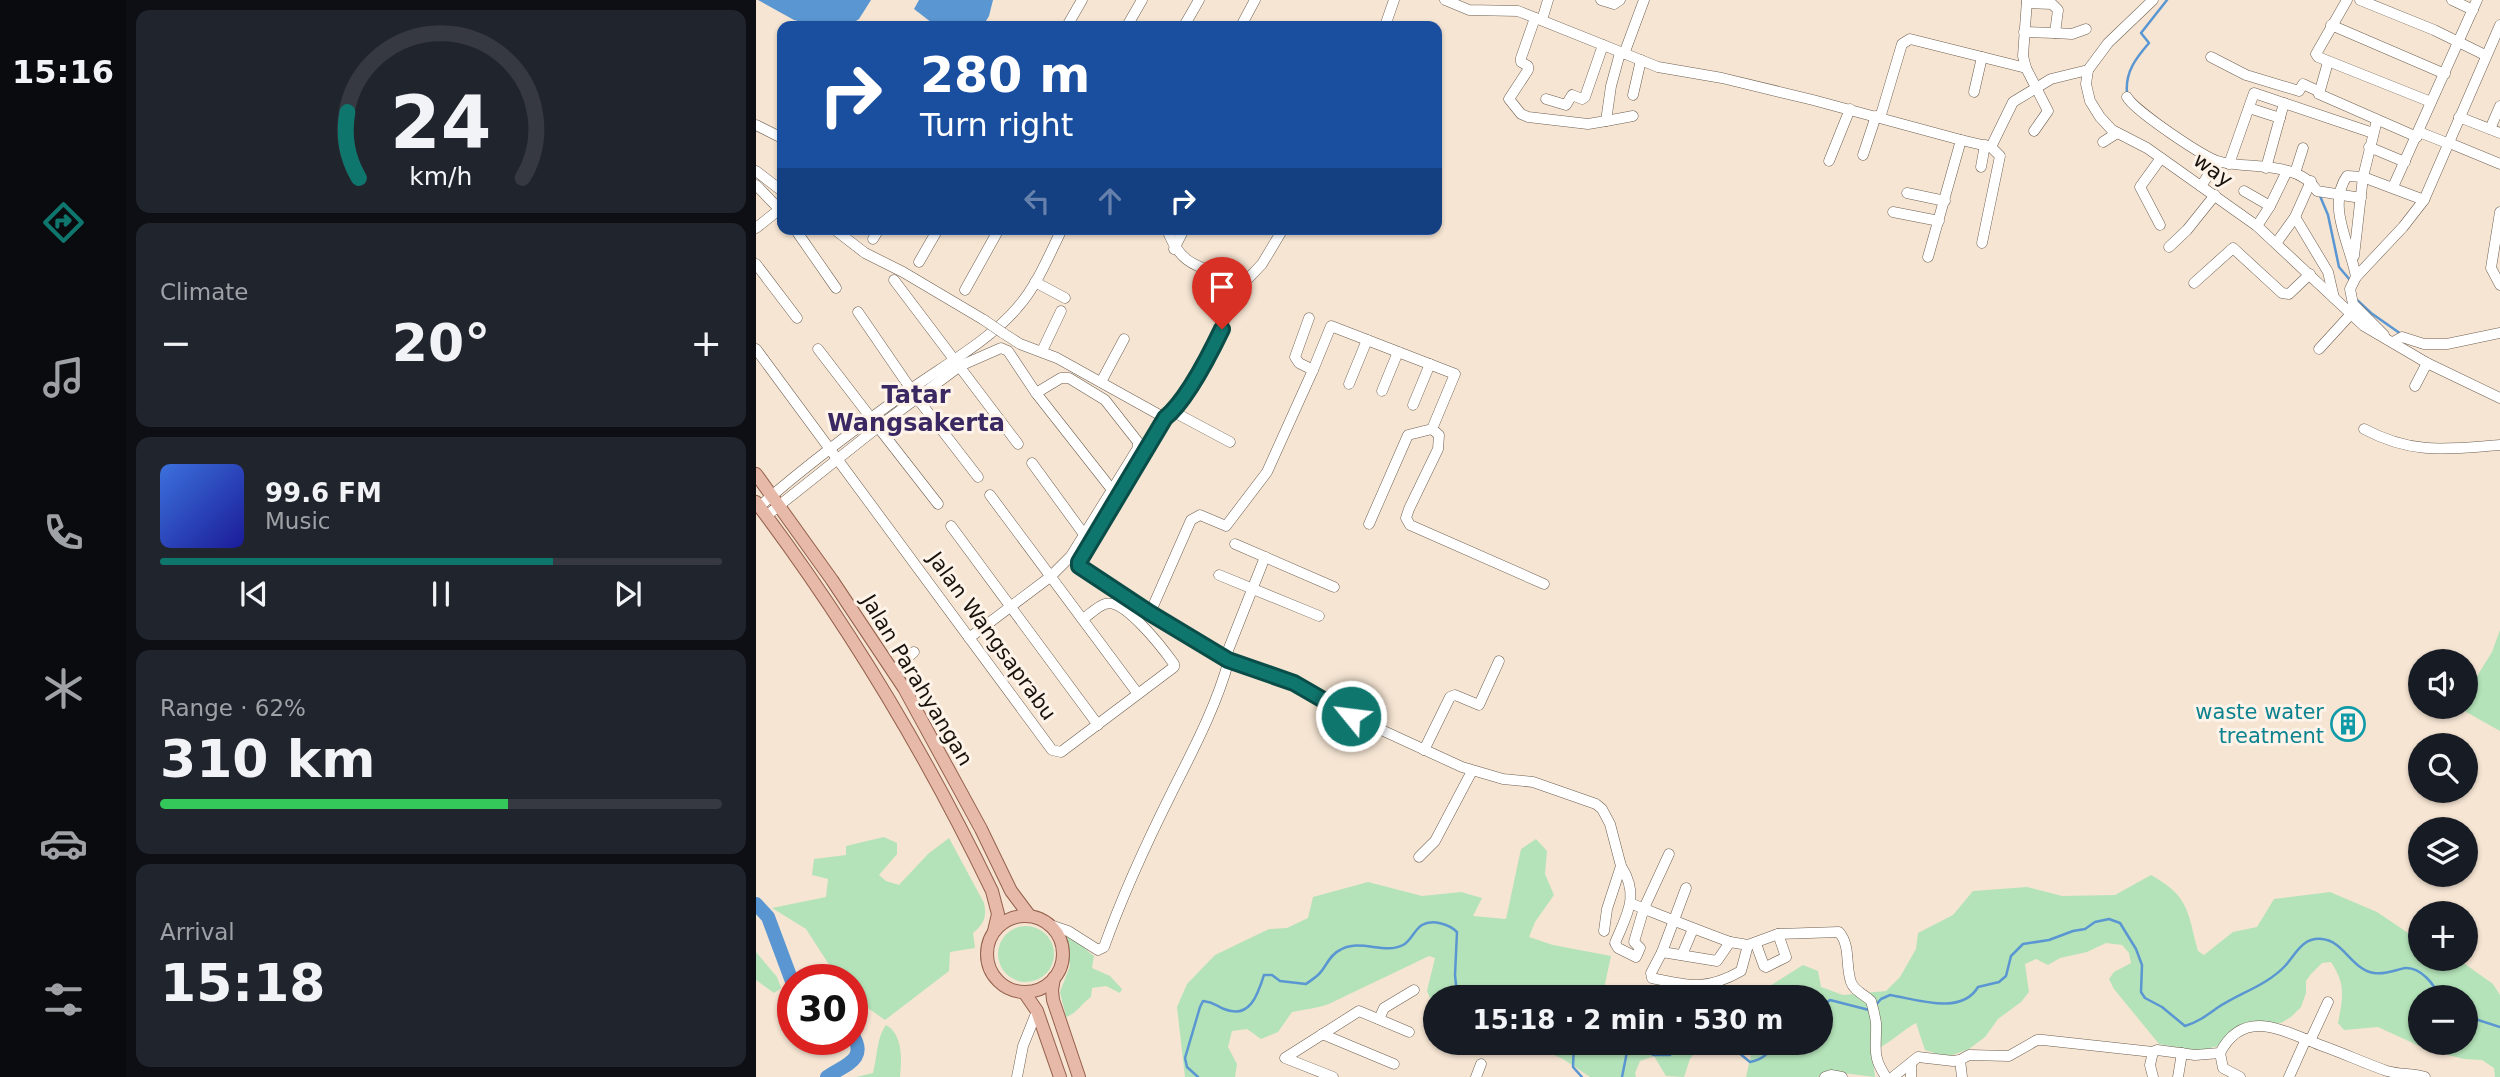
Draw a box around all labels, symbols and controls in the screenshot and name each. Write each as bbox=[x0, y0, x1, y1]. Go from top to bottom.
text: 280 m bbox=[920, 47, 1090, 104]
icon: right bbox=[805, 49, 896, 140]
text: 15:16 bbox=[12, 53, 114, 91]
text: 24 bbox=[390, 80, 492, 165]
text: Turn right bbox=[920, 106, 1073, 144]
street label: way bbox=[2189, 148, 2237, 192]
text: km/h bbox=[409, 162, 473, 191]
icon: left bbox=[1018, 182, 1056, 220]
icon: ahead bbox=[1091, 182, 1129, 220]
icon: right bbox=[1164, 182, 1202, 220]
icon: directions bbox=[39, 198, 88, 247]
pin bbox=[1192, 257, 1252, 329]
icon: arrive bbox=[1203, 268, 1241, 306]
text: Climate bbox=[160, 279, 249, 305]
text: 20° bbox=[392, 313, 490, 373]
text: − bbox=[160, 321, 192, 365]
text: + bbox=[690, 321, 722, 365]
icon: music bbox=[39, 353, 88, 402]
district label: Tatar Wangsakerta bbox=[827, 381, 1005, 437]
text: 99.6 FM bbox=[265, 478, 382, 508]
icon: phone bbox=[39, 508, 88, 557]
text: Music bbox=[265, 508, 330, 534]
street label: Jalan Wangsaprabu bbox=[922, 546, 1061, 725]
icon: previous bbox=[235, 575, 273, 613]
icon: pause bbox=[422, 575, 460, 613]
icon: next bbox=[609, 575, 647, 613]
street label: Jalan Parahyangan bbox=[855, 588, 978, 770]
map controls bbox=[2408, 649, 2478, 1055]
button: sound bbox=[2408, 649, 2478, 719]
icon: climate bbox=[39, 664, 88, 713]
position arrow bbox=[1314, 679, 1388, 753]
text: Range · 62% bbox=[160, 695, 306, 721]
place label: waste water treatment bbox=[2195, 700, 2324, 748]
building icon: waste water treatment bbox=[2329, 705, 2367, 743]
text: 310 km bbox=[160, 729, 375, 789]
button: search bbox=[2408, 733, 2478, 803]
button: layers bbox=[2408, 817, 2478, 887]
icon: car bbox=[39, 819, 88, 868]
button: + bbox=[2408, 901, 2478, 971]
text: Arrival bbox=[160, 919, 235, 945]
text: 15:18 bbox=[160, 953, 326, 1013]
speed limit sign: 30 bbox=[777, 964, 868, 1055]
icon: filters bbox=[39, 975, 88, 1024]
button: − bbox=[2408, 985, 2478, 1055]
text: 15:18 · 2 min · 530 m bbox=[1473, 1005, 1783, 1035]

